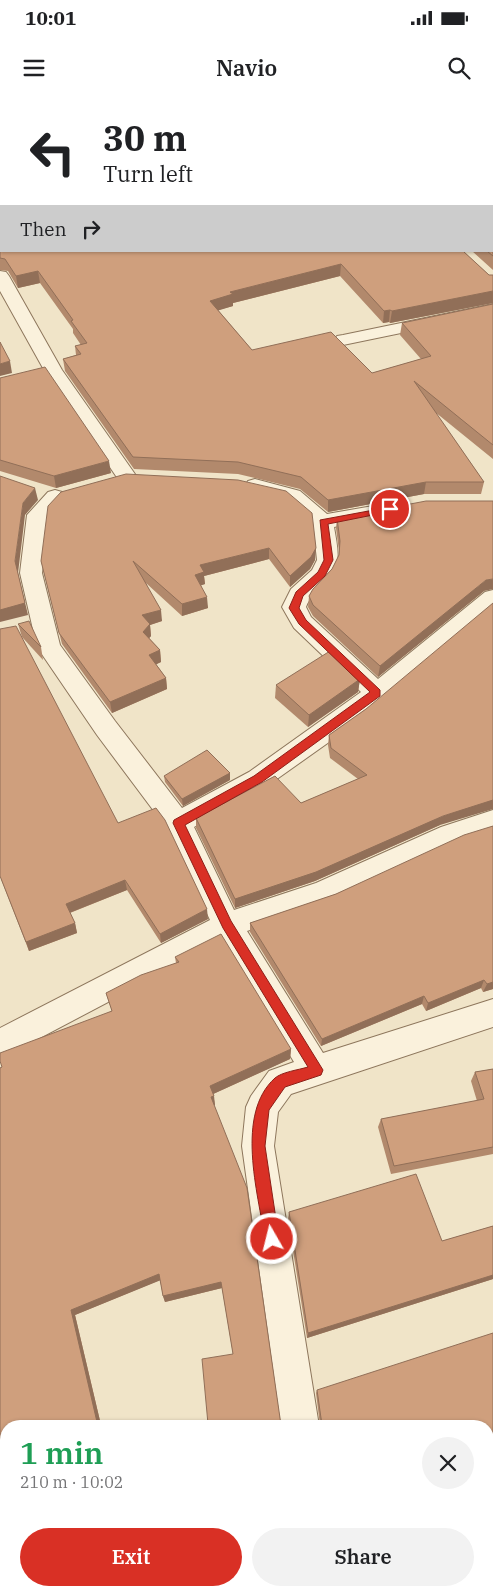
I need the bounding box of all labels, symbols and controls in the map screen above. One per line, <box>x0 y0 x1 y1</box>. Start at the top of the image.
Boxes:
text: 10:01 <box>25 6 76 30</box>
text: Navio <box>216 53 277 82</box>
icon: menu <box>20 54 48 82</box>
icon: search <box>445 54 473 82</box>
text: 30 m <box>103 115 187 161</box>
icon: left <box>20 120 85 185</box>
text: Turn left <box>103 159 193 188</box>
icon: right <box>77 215 105 243</box>
text: Then <box>20 217 67 241</box>
pin <box>369 488 411 530</box>
icon: arrive <box>376 495 404 523</box>
position arrow <box>245 1212 297 1264</box>
text: 1 min <box>20 1433 103 1472</box>
button: close <box>422 1437 474 1489</box>
text: 210 m · 10:02 <box>20 1472 123 1492</box>
button: Exit <box>20 1528 242 1586</box>
button: Share <box>252 1528 474 1586</box>

